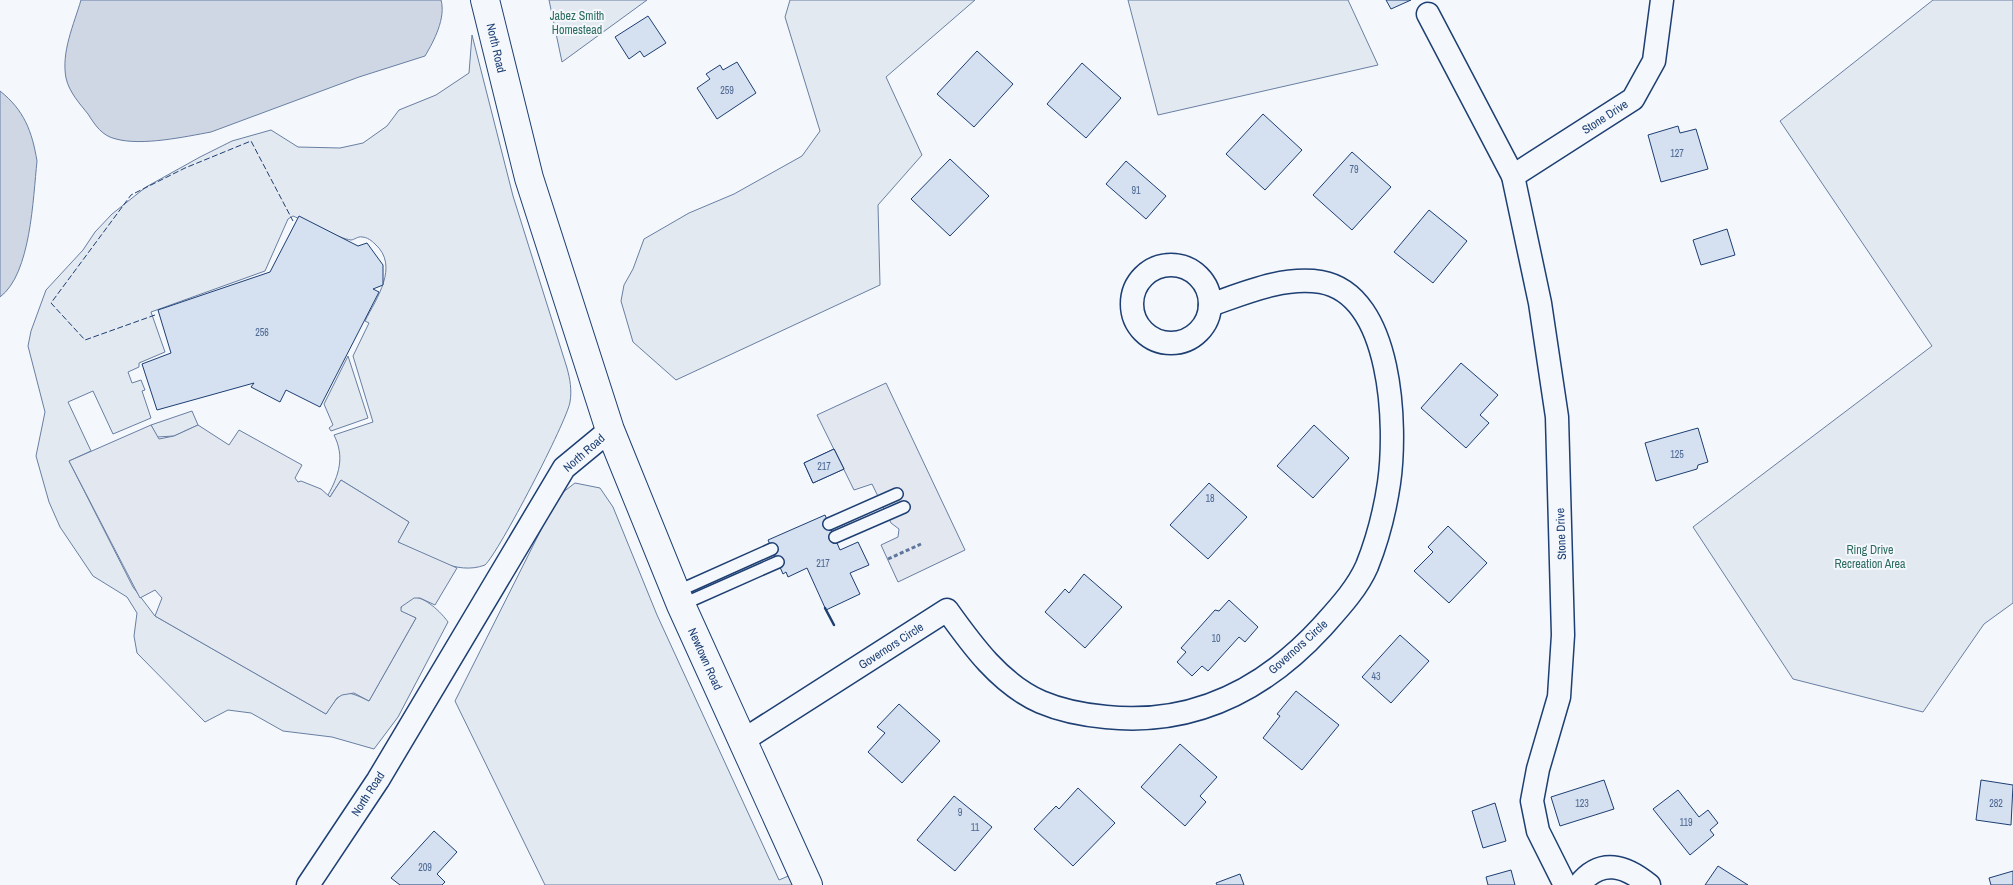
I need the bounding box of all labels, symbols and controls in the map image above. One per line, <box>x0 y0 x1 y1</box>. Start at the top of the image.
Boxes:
park label: Jabez Smith Homestead <box>550 8 604 38</box>
street label: North Road <box>483 22 509 74</box>
house number: 259 <box>720 84 734 97</box>
street label: Stone Drive <box>1579 96 1631 138</box>
house number: 127 <box>1670 147 1684 160</box>
house number: 79 <box>1349 163 1359 176</box>
house number: 91 <box>1131 184 1141 197</box>
house number: 256 <box>255 326 269 339</box>
street label: North Road <box>560 430 608 476</box>
house number: 125 <box>1670 448 1684 461</box>
house number: 217 <box>817 460 831 473</box>
house number: 18 <box>1205 492 1215 505</box>
street label: Stone Drive <box>1552 508 1570 560</box>
park label: Ring Drive Recreation Area <box>1834 542 1906 572</box>
house number: 217 <box>816 557 830 570</box>
street label: Governors Circle <box>1265 616 1331 678</box>
street label: Governors Circle <box>855 619 927 673</box>
street label: Newtown Road <box>684 625 726 693</box>
house number: 10 <box>1211 632 1221 645</box>
house number: 43 <box>1371 670 1381 683</box>
street label: North Road <box>348 769 388 819</box>
house number: 123 <box>1575 797 1589 810</box>
house number: 282 <box>1989 797 2003 810</box>
house number: 9 <box>958 806 963 819</box>
house number: 119 <box>1679 816 1693 829</box>
house number: 11 <box>971 821 980 834</box>
house number: 209 <box>418 861 432 874</box>

